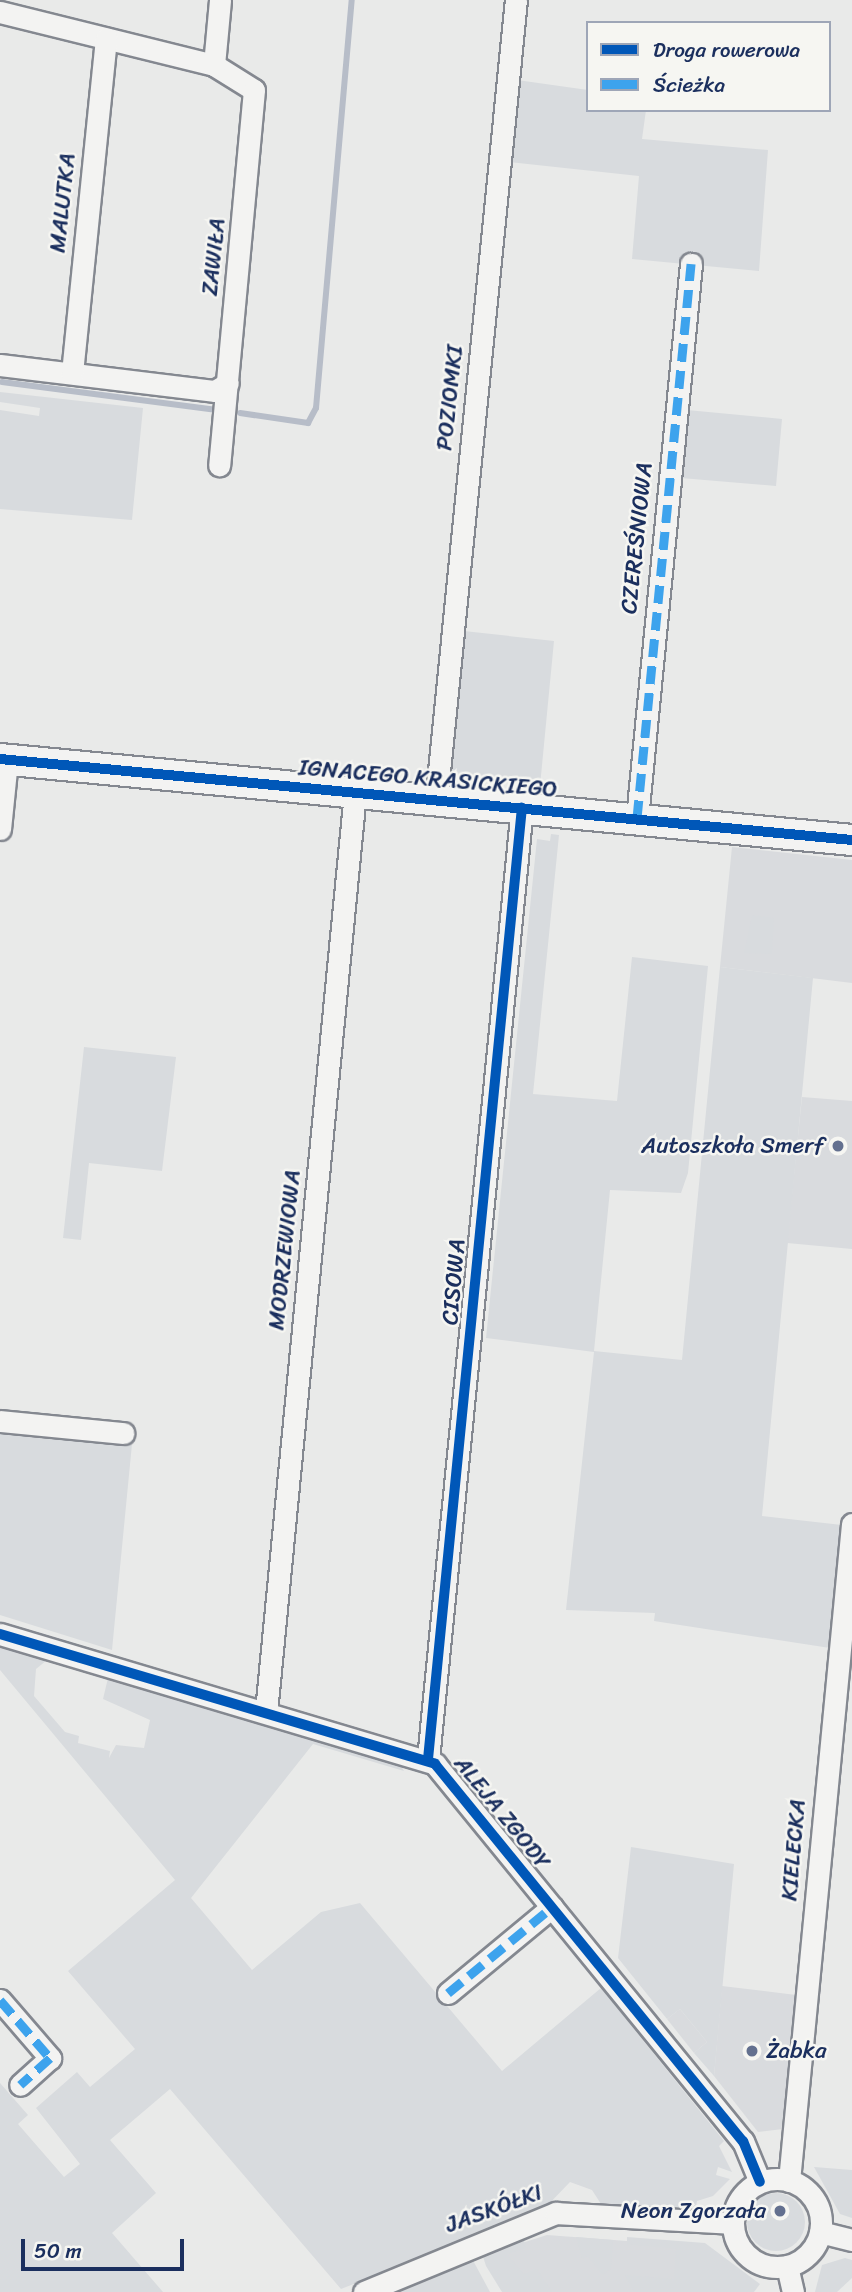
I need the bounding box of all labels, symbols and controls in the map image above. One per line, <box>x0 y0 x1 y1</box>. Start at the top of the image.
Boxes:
legend <box>586 21 831 112</box>
text: Droga rowerowa <box>653 31 800 69</box>
text: Ścieżka <box>653 66 725 104</box>
street label: MALUTKA <box>44 152 82 254</box>
street label: ZAWIŁA <box>196 217 232 297</box>
street label: POZIOMKI <box>431 344 469 452</box>
street label: CZEREŚNIOWA <box>615 461 659 615</box>
street label: IGNACEGO KRASICKIEGO <box>299 754 557 804</box>
place label: Autoszkoła Smerf <box>641 1132 824 1160</box>
marker: Autoszkoła Smerf <box>830 1138 846 1154</box>
street label: MODRZEWIOWA <box>263 1169 307 1331</box>
street label: CISOWA <box>436 1238 472 1326</box>
street label: ALEJA ZGODY <box>448 1751 556 1875</box>
street label: KIELECKA <box>776 1798 812 1902</box>
place label: Żabka <box>766 2037 826 2065</box>
marker: Żabka <box>744 2043 760 2059</box>
street label: JASKÓŁKI <box>442 2179 546 2239</box>
place label: Neon Zgorzała <box>621 2197 766 2225</box>
marker: Neon Zgorzała <box>772 2203 788 2219</box>
scale bar <box>24 2226 187 2270</box>
text: 50 m <box>34 2232 82 2270</box>

